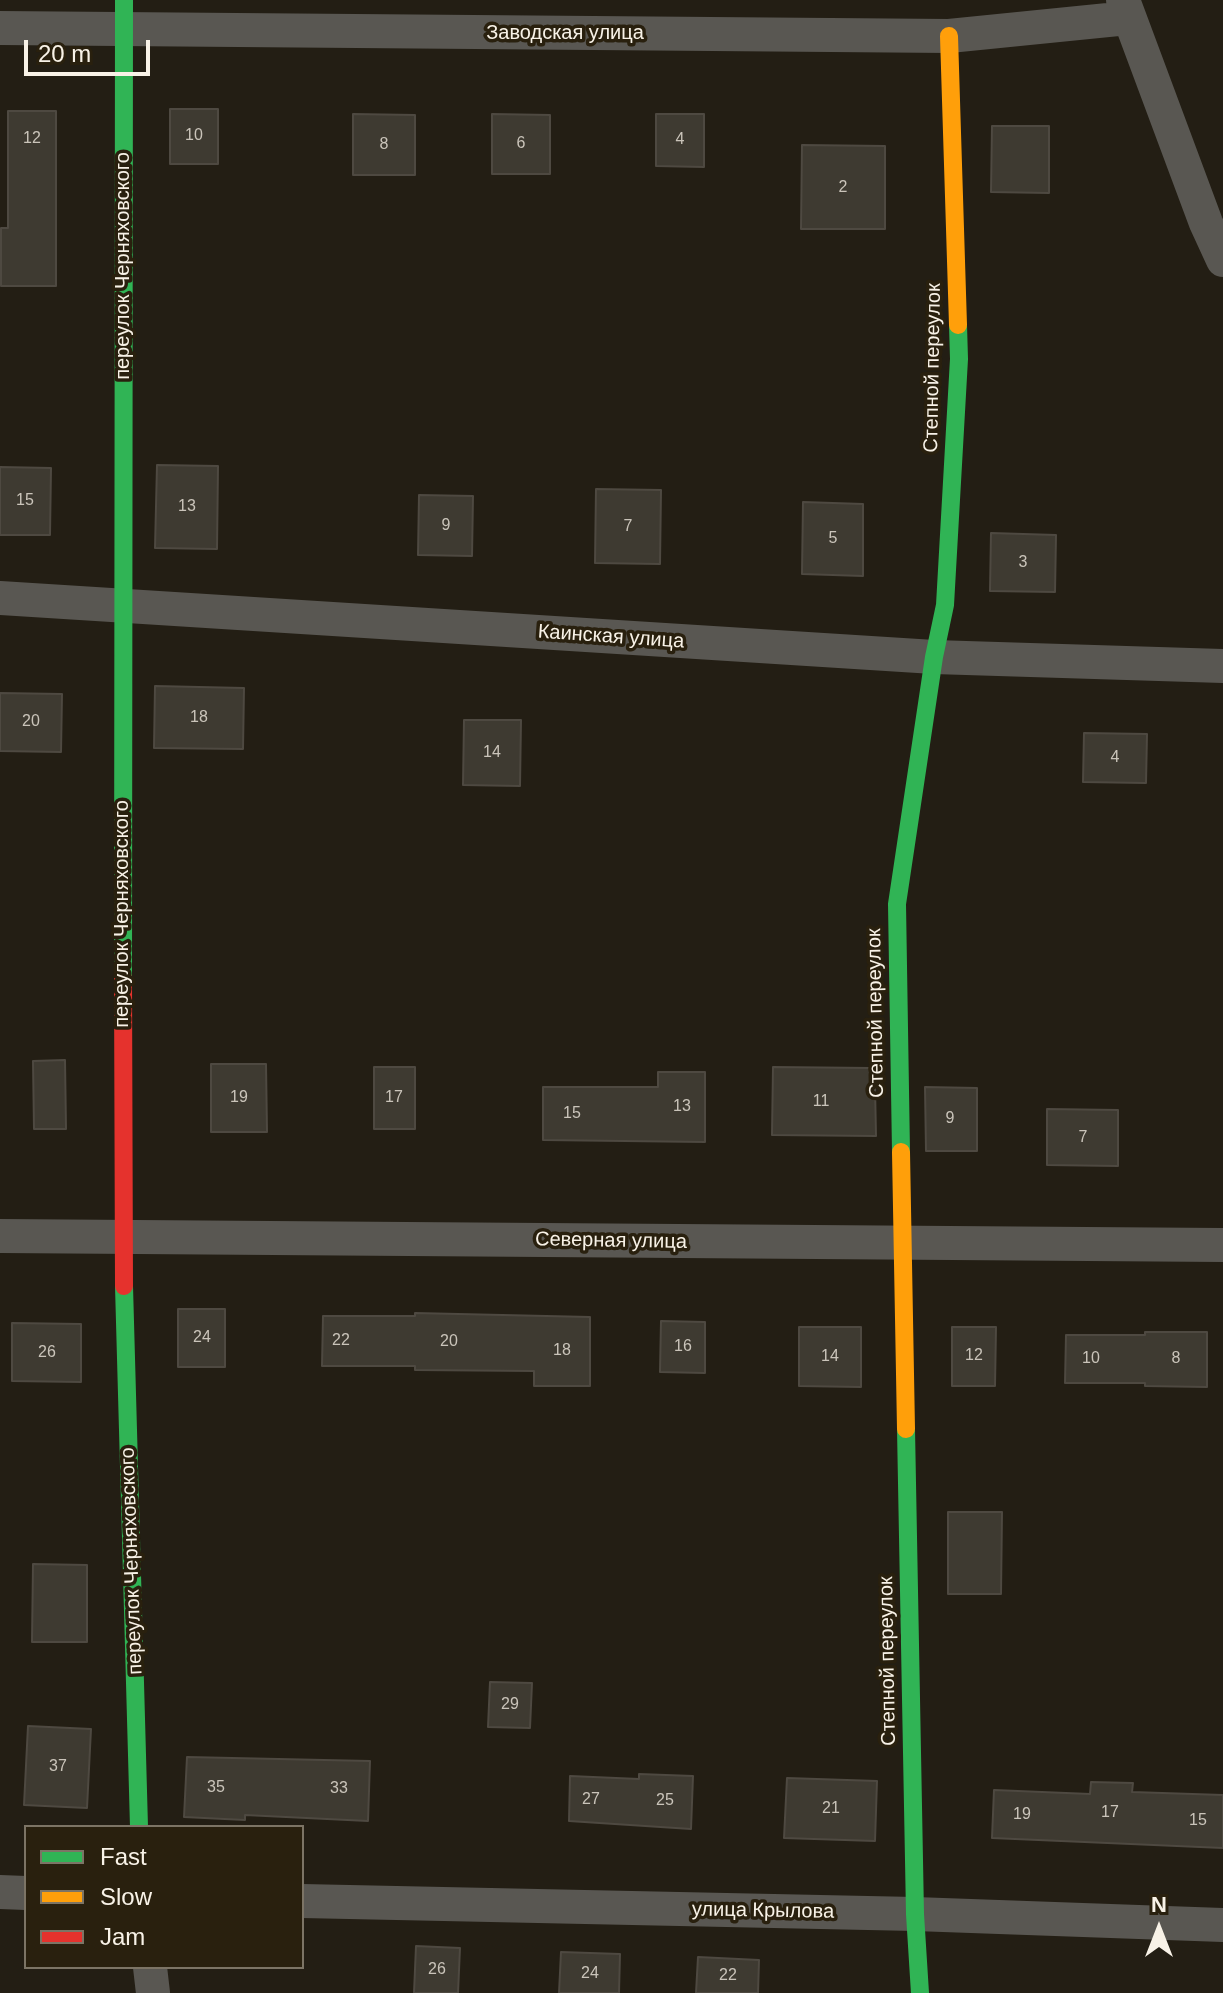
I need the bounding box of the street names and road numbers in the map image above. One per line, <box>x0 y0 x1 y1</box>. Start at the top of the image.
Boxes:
street label: Заводская улица <box>486 21 644 45</box>
street label: переулок Черняховского <box>111 152 135 380</box>
street label: Степной переулок <box>920 283 946 453</box>
street label: Каинская улица <box>537 620 685 654</box>
street label: переулок Черняховского <box>110 800 134 1028</box>
street label: Степной переулок <box>863 928 889 1098</box>
street label: Северная улица <box>535 1228 687 1254</box>
street label: переулок Черняховского <box>116 1447 148 1675</box>
street label: Степной переулок <box>875 1576 901 1746</box>
street label: улица Крылова <box>692 1898 834 1924</box>

